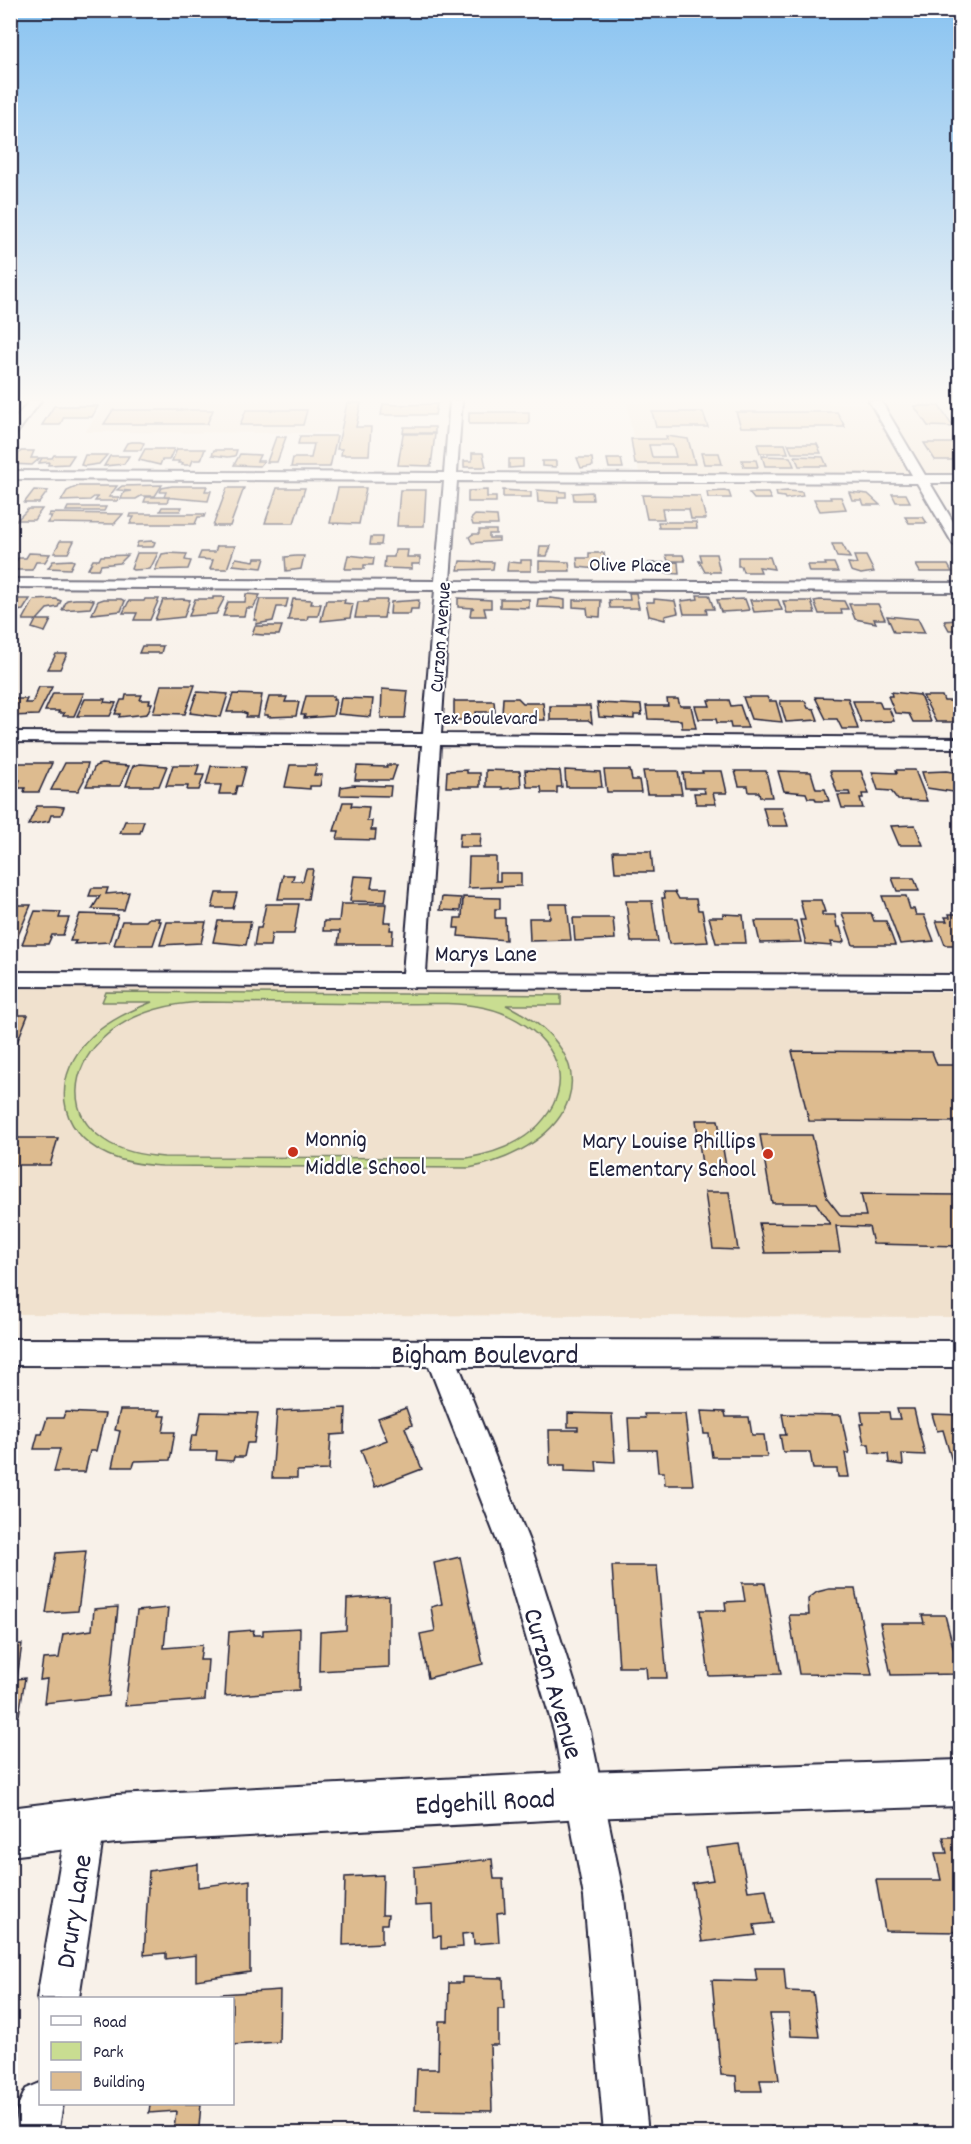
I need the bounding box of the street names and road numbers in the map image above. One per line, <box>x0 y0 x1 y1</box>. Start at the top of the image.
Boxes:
street label: Olive Place <box>589 552 671 582</box>
street label: Curzon Avenue <box>424 581 460 694</box>
street label: Tex Boulevard <box>434 706 538 734</box>
street label: Marys Lane <box>435 939 537 973</box>
street label: Bigham Boulevard <box>391 1338 579 1378</box>
street label: Curzon Avenue <box>510 1604 591 1765</box>
street label: Edgehill Road <box>414 1781 556 1829</box>
street label: Drury Lane <box>48 1852 106 1972</box>

